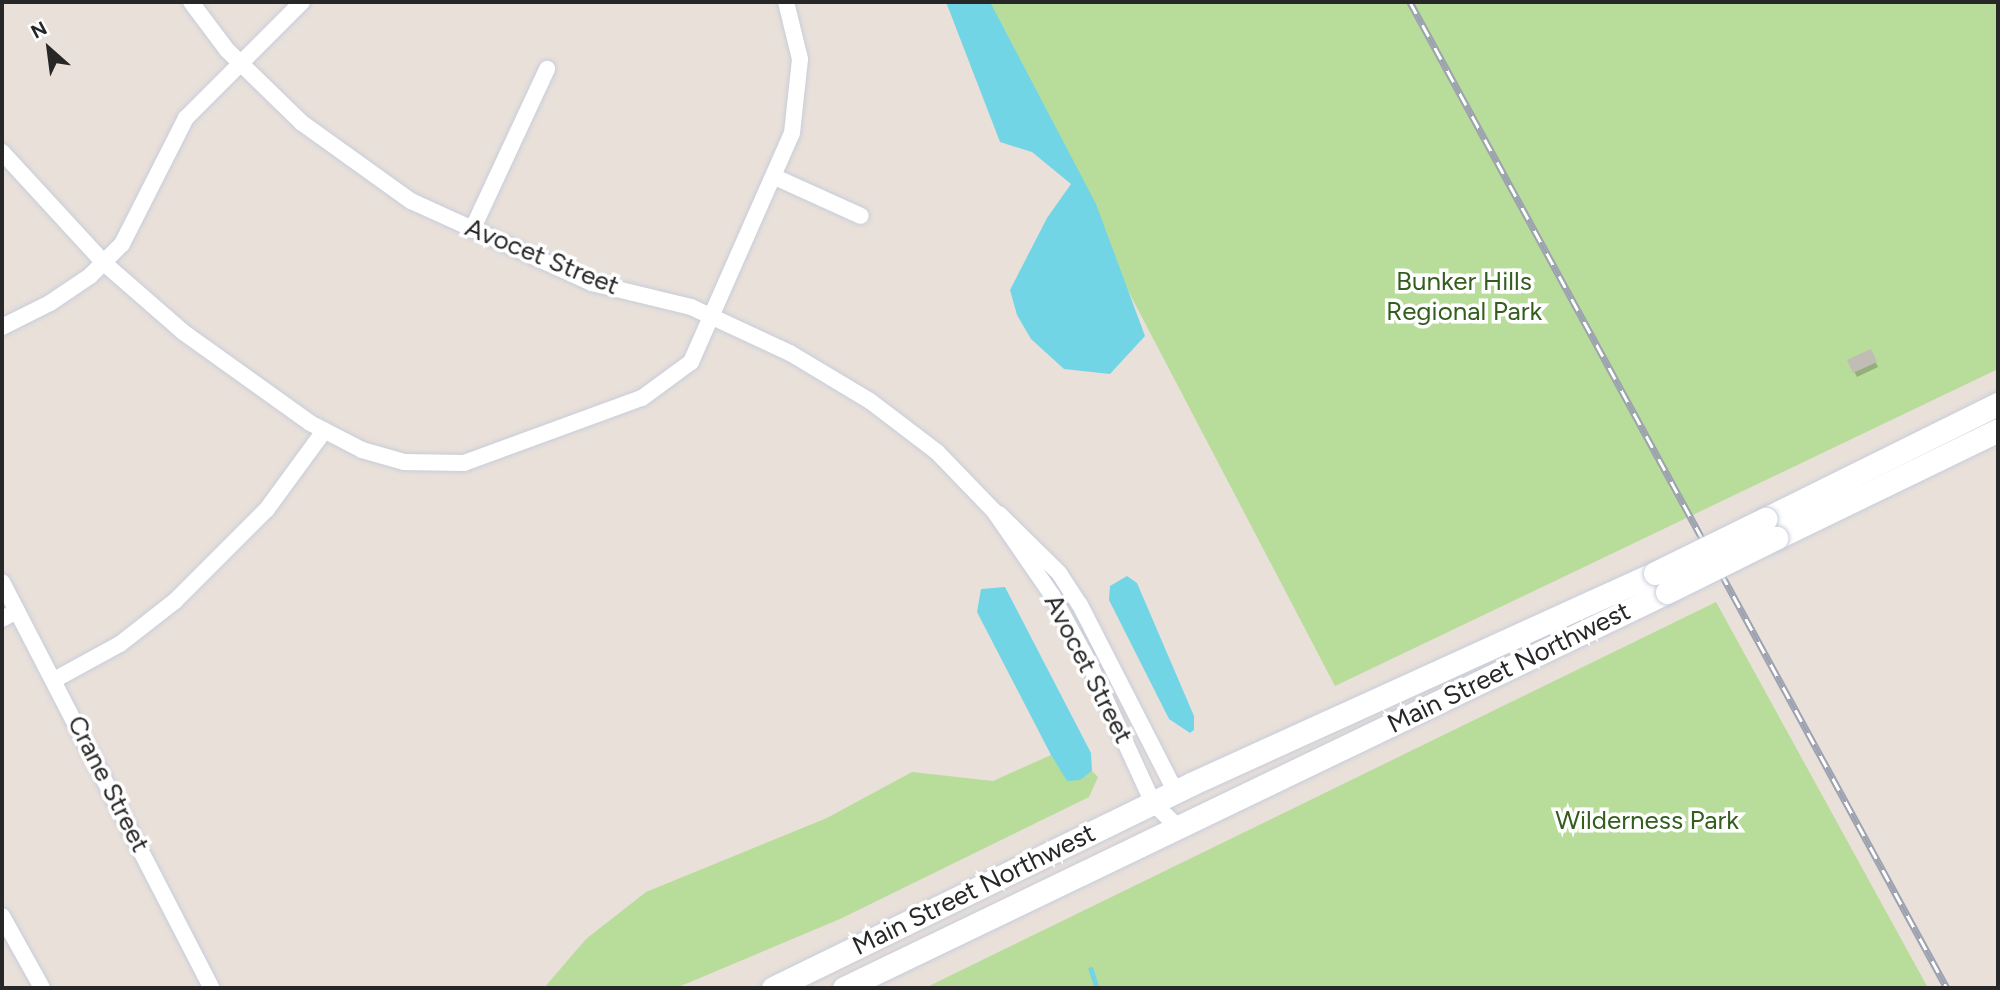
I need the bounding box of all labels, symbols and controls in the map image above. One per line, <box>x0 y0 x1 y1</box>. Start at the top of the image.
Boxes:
north arrow <box>14 14 84 84</box>
text: N <box>27 16 51 44</box>
street label: Avocet Street <box>461 212 623 302</box>
park label: Bunker Hills Regional Park <box>1386 266 1542 328</box>
street label: Avocet Street <box>1037 589 1139 749</box>
street label: Main Street Northwest <box>1383 596 1635 740</box>
street label: Crane Street <box>60 711 156 857</box>
park label: Wilderness Park <box>1555 805 1739 837</box>
street label: Main Street Northwest <box>848 818 1100 962</box>

